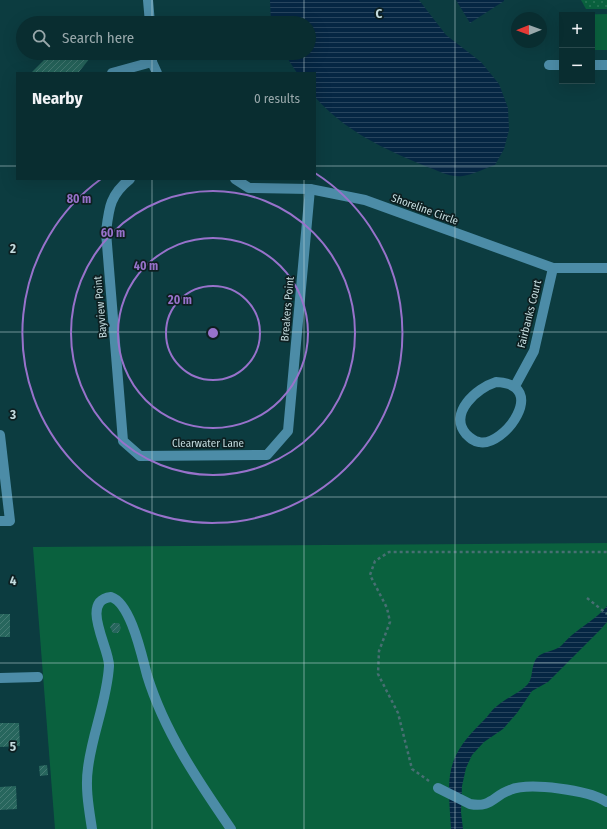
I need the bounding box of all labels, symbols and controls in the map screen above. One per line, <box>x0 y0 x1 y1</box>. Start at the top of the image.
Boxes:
text: C <box>376 6 383 21</box>
north arrow <box>511 12 547 48</box>
map controls <box>559 12 595 84</box>
button: + <box>559 12 595 48</box>
search box <box>16 16 316 60</box>
icon: search <box>30 27 52 49</box>
text: Search here <box>62 29 134 47</box>
button: − <box>559 48 595 84</box>
text: Nearby <box>32 88 83 109</box>
text: 0 results <box>254 91 300 106</box>
street label: Shoreline Circle <box>390 191 460 228</box>
text: 80 m <box>67 192 91 206</box>
text: 60 m <box>101 226 125 240</box>
text: 2 <box>9 241 16 256</box>
text: 40 m <box>134 259 158 273</box>
street label: Bayview Point <box>91 275 110 339</box>
street label: Breakers Point <box>278 276 297 342</box>
street label: Fairbanks Court <box>515 278 544 350</box>
text: 20 m <box>167 293 192 307</box>
centre of rings <box>206 326 220 340</box>
text: 3 <box>9 407 16 422</box>
street label: Clearwater Lane <box>172 437 244 450</box>
text: 4 <box>10 573 17 588</box>
text: 5 <box>10 739 16 754</box>

